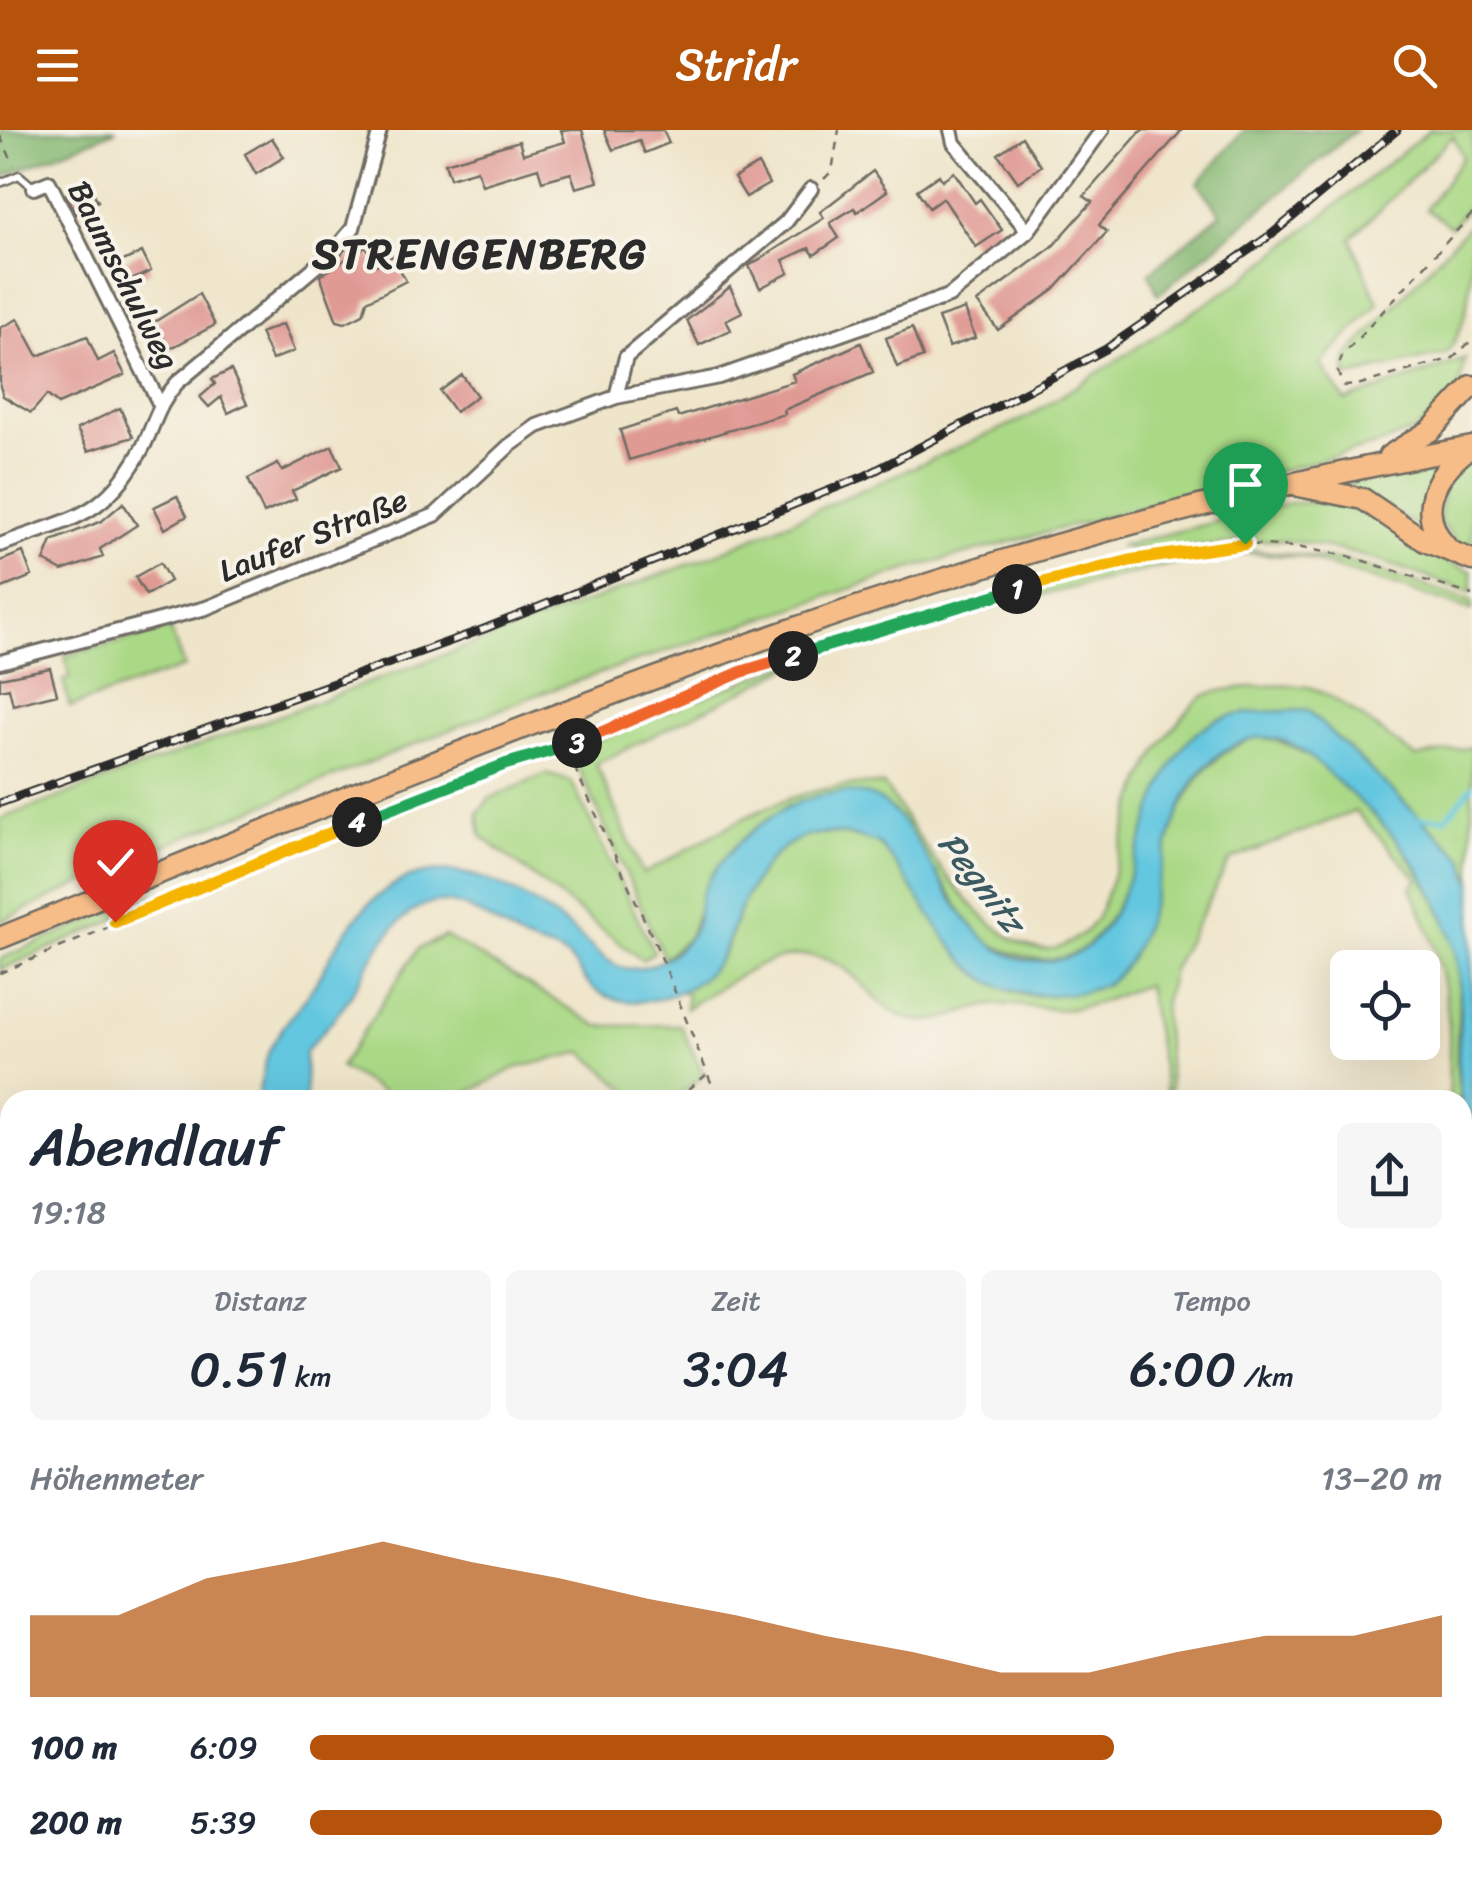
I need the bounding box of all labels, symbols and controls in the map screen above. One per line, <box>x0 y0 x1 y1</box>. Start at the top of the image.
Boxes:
text: Stridr <box>676 25 796 105</box>
icon: menu <box>30 38 85 93</box>
icon: search <box>1387 38 1442 93</box>
street label: Baumschulweg <box>51 170 196 380</box>
district label: STRENGENBERG <box>311 217 648 291</box>
pin <box>1203 442 1288 545</box>
icon: arrive <box>1218 457 1273 512</box>
street label: Laufer Straße <box>210 472 416 599</box>
pin: 1 <box>992 564 1042 614</box>
text: 1 <box>1011 564 1023 613</box>
pin: 2 <box>768 631 818 681</box>
text: 2 <box>785 631 801 680</box>
pin: 3 <box>552 718 602 768</box>
text: 3 <box>569 718 585 767</box>
pin: 4 <box>332 797 382 847</box>
text: 4 <box>348 797 366 846</box>
water label: Pegnitz <box>922 817 1045 951</box>
pin <box>73 820 158 923</box>
icon: check <box>88 835 143 890</box>
map controls <box>1330 950 1440 1060</box>
button: locate <box>1330 950 1440 1060</box>
text: Abendlauf <box>30 1098 280 1195</box>
button: share <box>1337 1123 1442 1228</box>
text: 19:18 <box>30 1184 106 1241</box>
text: Distanz <box>214 1276 306 1325</box>
text: Zeit <box>711 1276 761 1325</box>
text: Tempo <box>1173 1276 1251 1325</box>
text: 0.51 <box>189 1325 288 1414</box>
text: 3:04 <box>683 1325 789 1414</box>
text: 6:00 <box>1130 1325 1236 1414</box>
text: km <box>288 1352 332 1401</box>
text: /km <box>1236 1352 1294 1401</box>
text: Höhenmeter <box>30 1450 203 1507</box>
text: 13–20 m <box>1321 1450 1442 1507</box>
text: 100 m <box>30 1719 117 1776</box>
text: 6:09 <box>190 1719 258 1776</box>
text: 200 m <box>30 1794 122 1851</box>
text: 5:39 <box>190 1794 256 1851</box>

